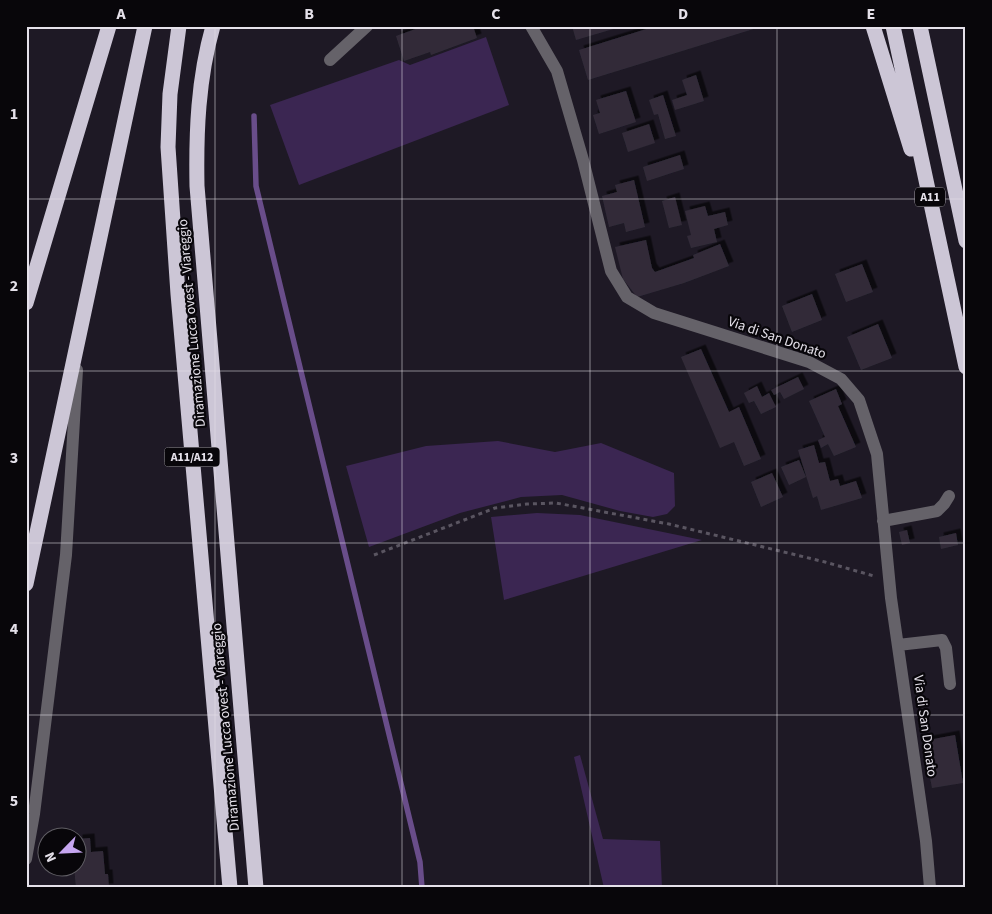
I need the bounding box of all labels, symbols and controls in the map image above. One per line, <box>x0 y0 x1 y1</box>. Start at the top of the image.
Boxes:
text: A <box>115 3 126 25</box>
text: B <box>304 3 314 25</box>
text: C <box>491 3 501 25</box>
text: D <box>678 3 688 25</box>
text: E <box>867 3 875 25</box>
text: 1 <box>10 103 18 125</box>
road number: A11 <box>915 188 945 206</box>
street label: Diramazione Lucca ovest - Viareggio <box>173 218 211 428</box>
text: 2 <box>10 275 18 297</box>
street label: Via di San Donato <box>725 312 829 364</box>
text: 3 <box>10 447 18 469</box>
road number: A11/A12 <box>164 448 220 467</box>
text: 4 <box>10 618 19 640</box>
street label: Diramazione Lucca ovest - Viareggio <box>207 622 245 832</box>
street label: Via di San Donato <box>908 674 942 778</box>
text: 5 <box>10 790 18 812</box>
north arrow <box>38 826 88 876</box>
text: N <box>40 849 62 865</box>

